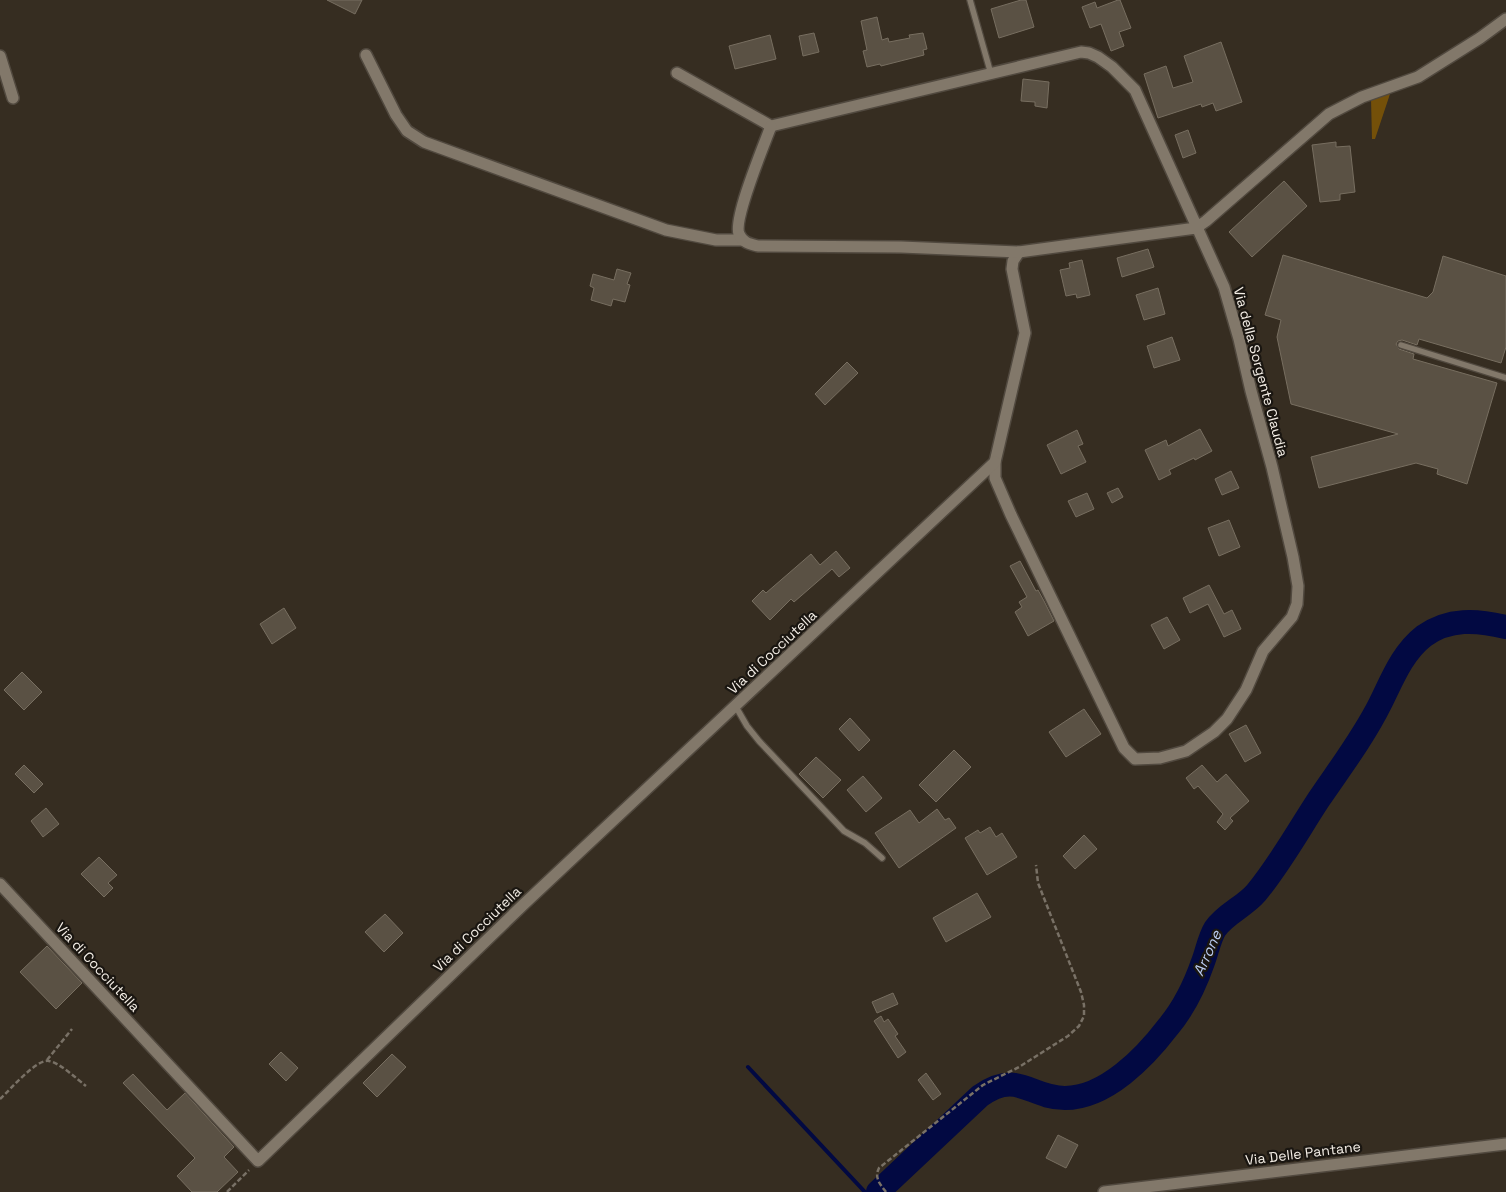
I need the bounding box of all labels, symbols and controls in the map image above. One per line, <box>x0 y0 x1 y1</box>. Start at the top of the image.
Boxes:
street label: Via della Sorgente Claudia <box>1230 285 1292 459</box>
street label: Via di Cocciutella <box>724 606 820 698</box>
street label: Via di Cocciutella <box>429 882 525 976</box>
street label: Via di Cocciutella <box>52 919 144 1015</box>
water label: Arrone <box>1189 926 1226 979</box>
street label: Via Delle Pantane <box>1244 1137 1362 1169</box>

